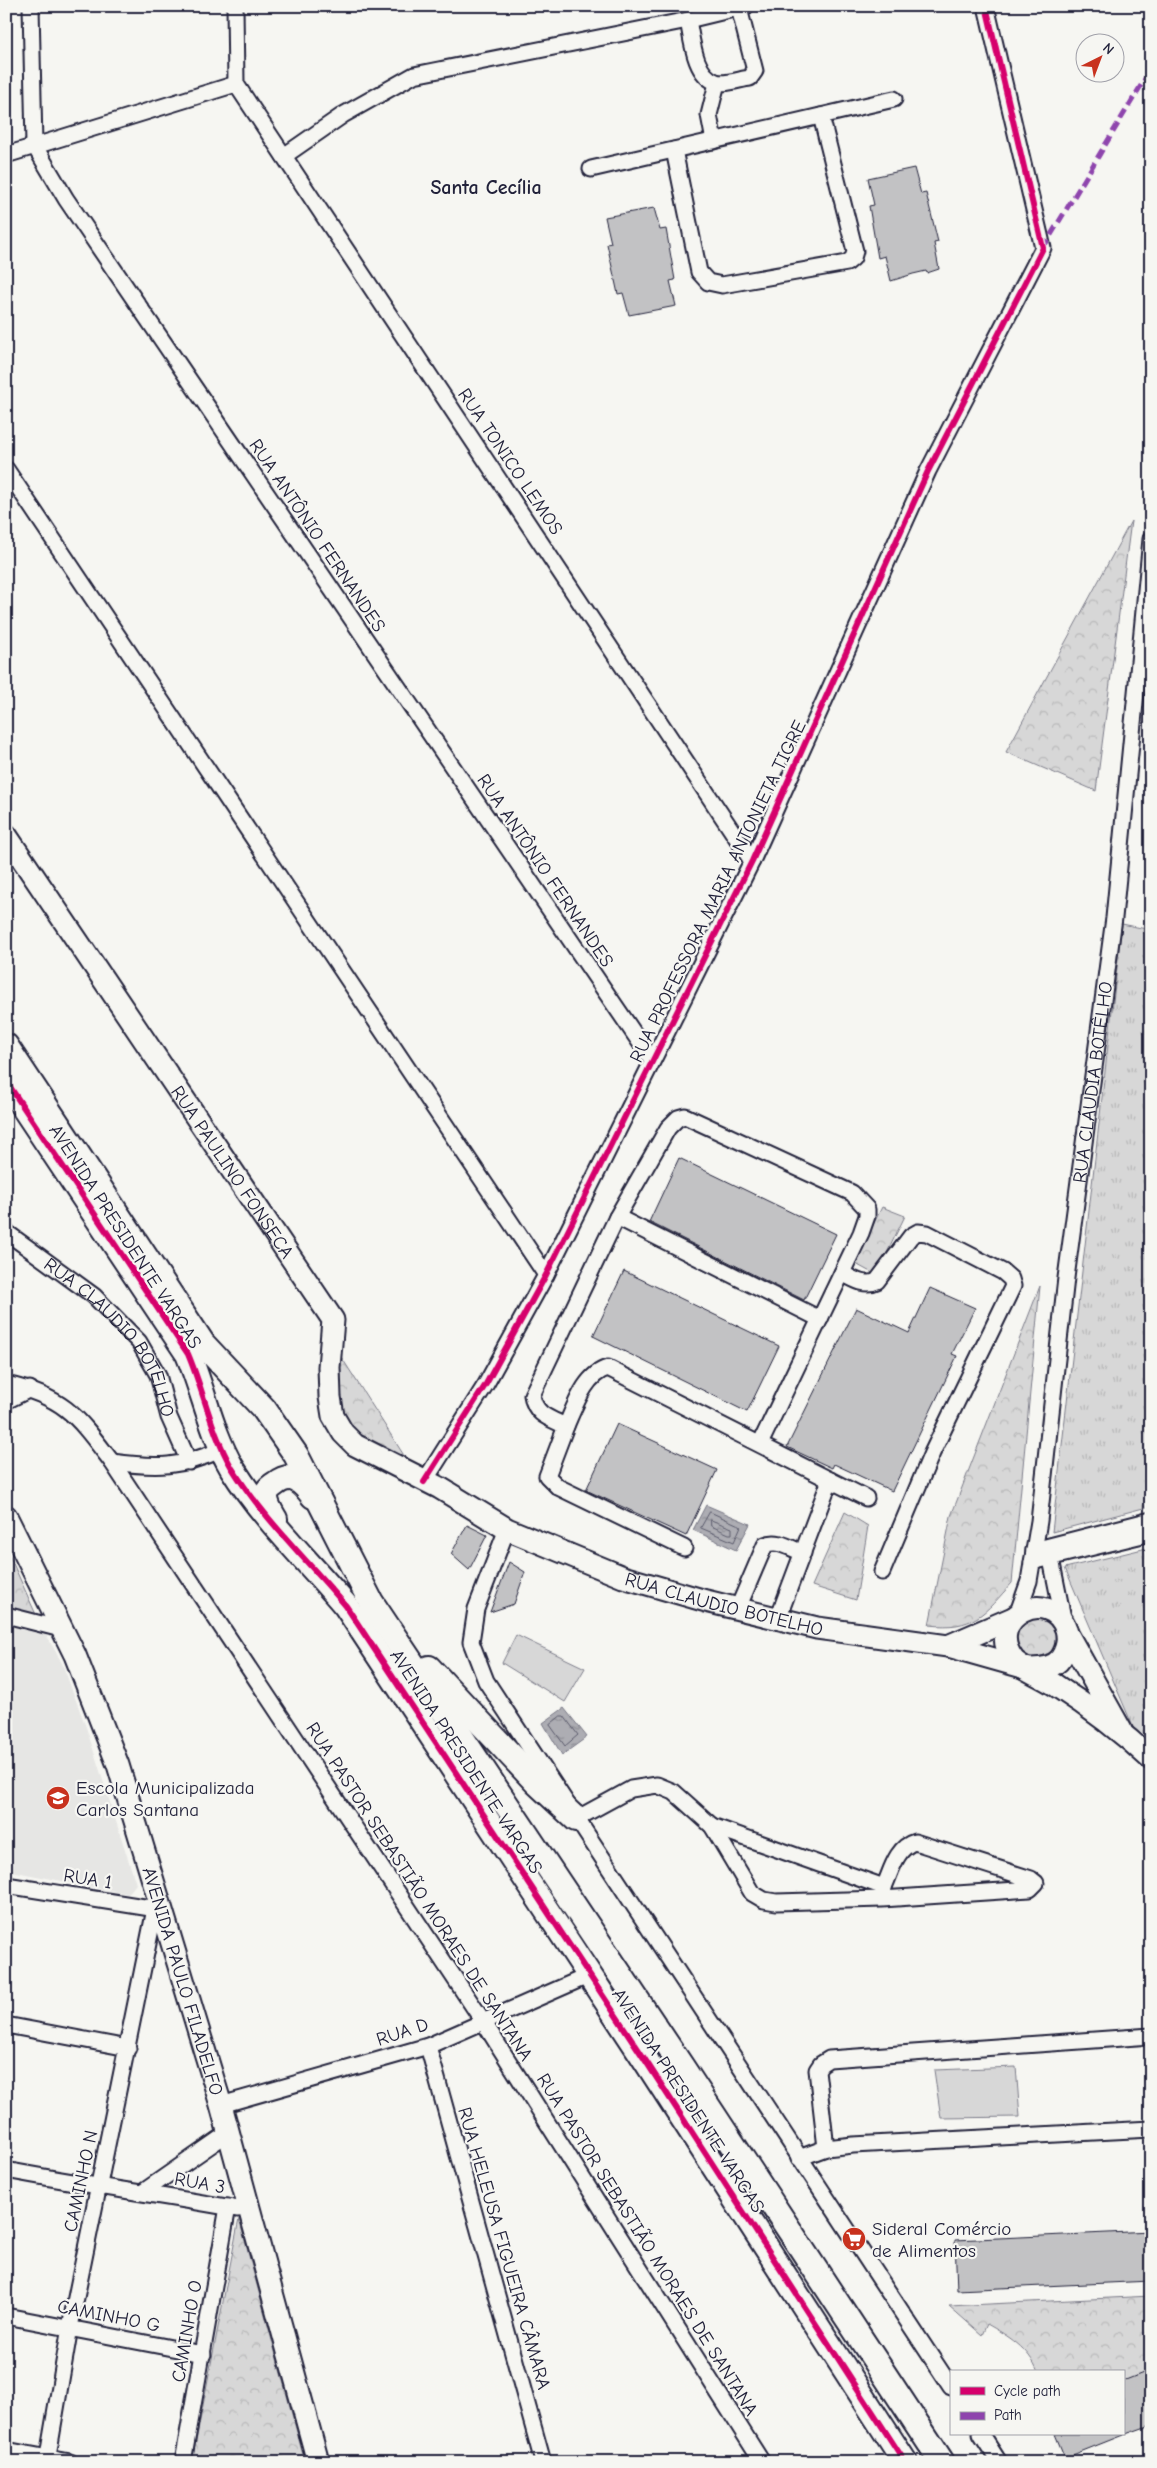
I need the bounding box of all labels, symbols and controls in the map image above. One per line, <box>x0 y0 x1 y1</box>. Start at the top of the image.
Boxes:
north arrow <box>1074 32 1124 82</box>
text: N <box>1099 39 1117 58</box>
district label: Santa Cecília <box>430 176 542 199</box>
street label: RUA TONICO LEMOS <box>453 384 567 539</box>
street label: RUA ANTÔNIO FERNANDES <box>244 435 390 636</box>
street label: RUA PROFESSORA MARIA ANTONIETA TIGRE <box>625 717 811 1066</box>
street label: RUA ANTÔNIO FERNANDES <box>472 770 618 971</box>
street label: RUA CLÁUDIA BOTÊLHO <box>1069 980 1117 1184</box>
street label: RUA PAULINO FONSECA <box>166 1082 298 1263</box>
street label: AVENIDA PRESIDENTE VARGAS <box>44 1120 206 1353</box>
street label: RUA CLAUDIO BOTELHO <box>39 1253 178 1419</box>
street label: RUA CLAUDIO BOTELHO <box>622 1568 825 1641</box>
street label: AVENIDA PRESIDENTE VARGAS <box>385 1645 547 1878</box>
street label: RUA PASTOR SEBASTIÃO MORAES DE SANTANA <box>301 1718 537 2065</box>
place label: Escola Municipalizada Carlos Santana <box>76 1777 255 1821</box>
school or university icon: Escola Municipalizada Carlos Santana <box>45 1785 71 1811</box>
street label: RUA 1 <box>62 1864 114 1894</box>
street label: AVENIDA PAULO FILADELFO <box>138 1865 227 2098</box>
street label: AVENIDA PRESIDENTE VARGAS <box>607 1984 769 2217</box>
street label: RUA D <box>373 2013 431 2051</box>
street label: RUA PASTOR SEBASTIÃO MORAES DE SANTANA <box>532 2069 762 2420</box>
street label: RUA HELEUSA FIGUEIRA CÂMARA <box>453 2104 555 2392</box>
street label: CAMINHO N <box>59 2128 102 2234</box>
street label: RUA 3 <box>173 2168 227 2198</box>
place label: Sideral Comércio de Alimentos <box>872 2218 1011 2262</box>
supermarket icon: Sideral Comércio de Alimentos <box>841 2226 867 2252</box>
street label: CAMINHO O <box>167 2278 207 2384</box>
street label: CAMINHO G <box>55 2295 162 2337</box>
legend <box>950 2370 1124 2436</box>
text: Cycle path <box>994 2382 1061 2400</box>
text: Path <box>994 2406 1022 2424</box>

